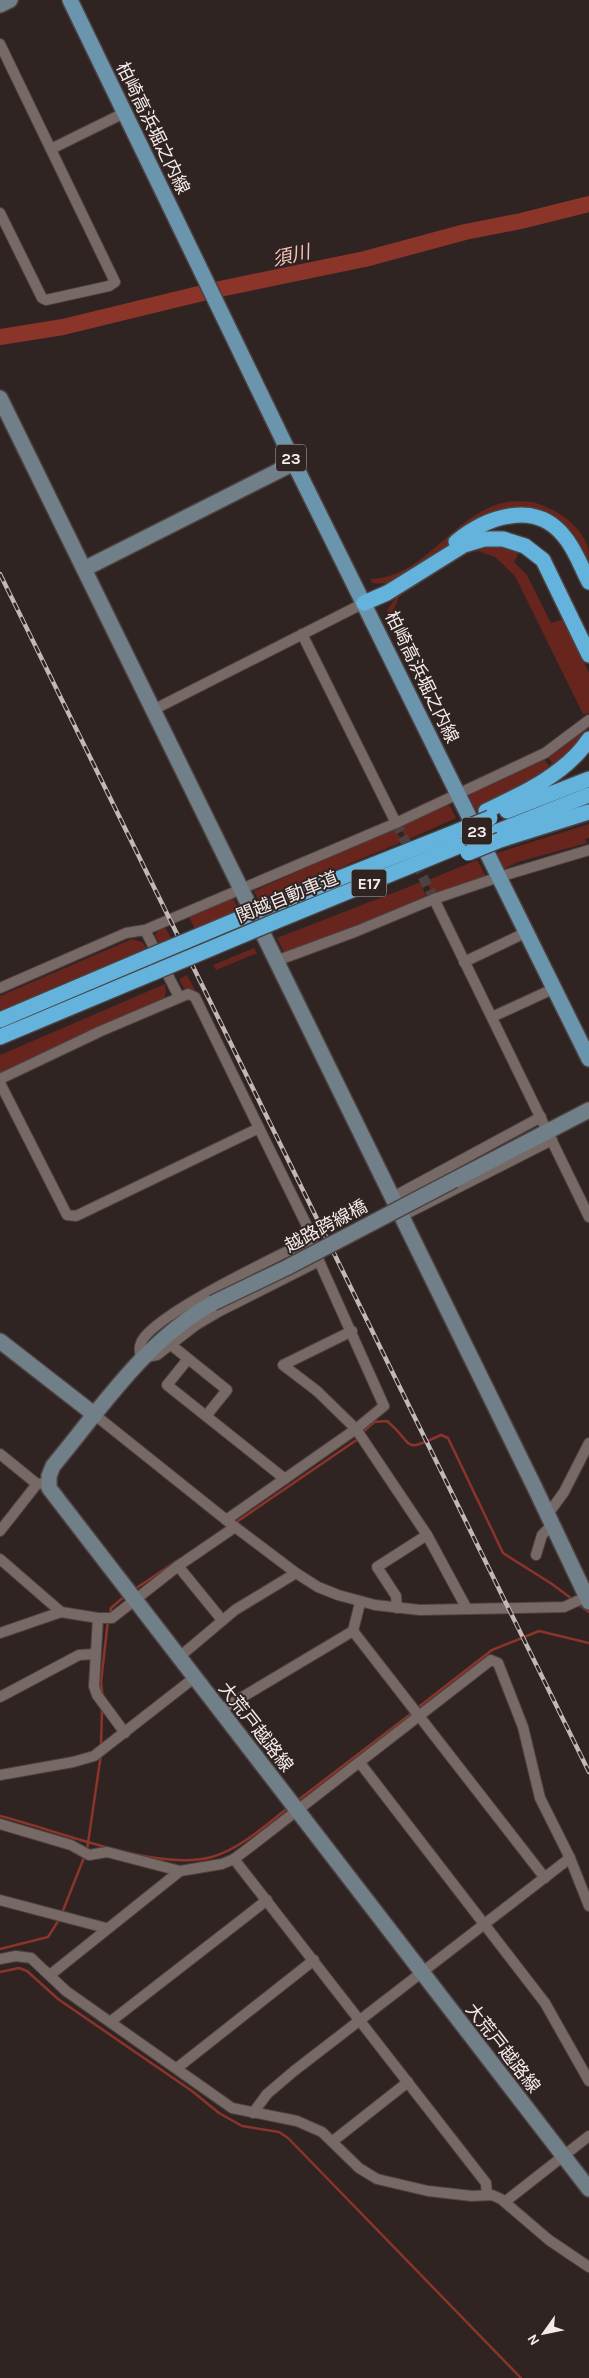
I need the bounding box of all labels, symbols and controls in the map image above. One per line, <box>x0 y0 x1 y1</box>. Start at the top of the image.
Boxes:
street label: 柏崎高浜堀之内線 <box>112 58 194 198</box>
water label: 須川 <box>270 241 314 271</box>
road number: 23 <box>276 444 306 472</box>
street label: 柏崎高浜堀之内線 <box>381 607 463 747</box>
road number: 23 <box>462 818 492 844</box>
street label: 関越自動車道 <box>233 867 341 927</box>
road number: E17 <box>352 870 386 896</box>
street label: 越路跨線橋 <box>281 1195 371 1257</box>
street label: 大荒戸越路線 <box>214 1678 298 1776</box>
street label: 大荒戸越路線 <box>461 1999 545 2097</box>
north arrow <box>519 2308 569 2358</box>
text: N <box>524 2331 543 2349</box>

